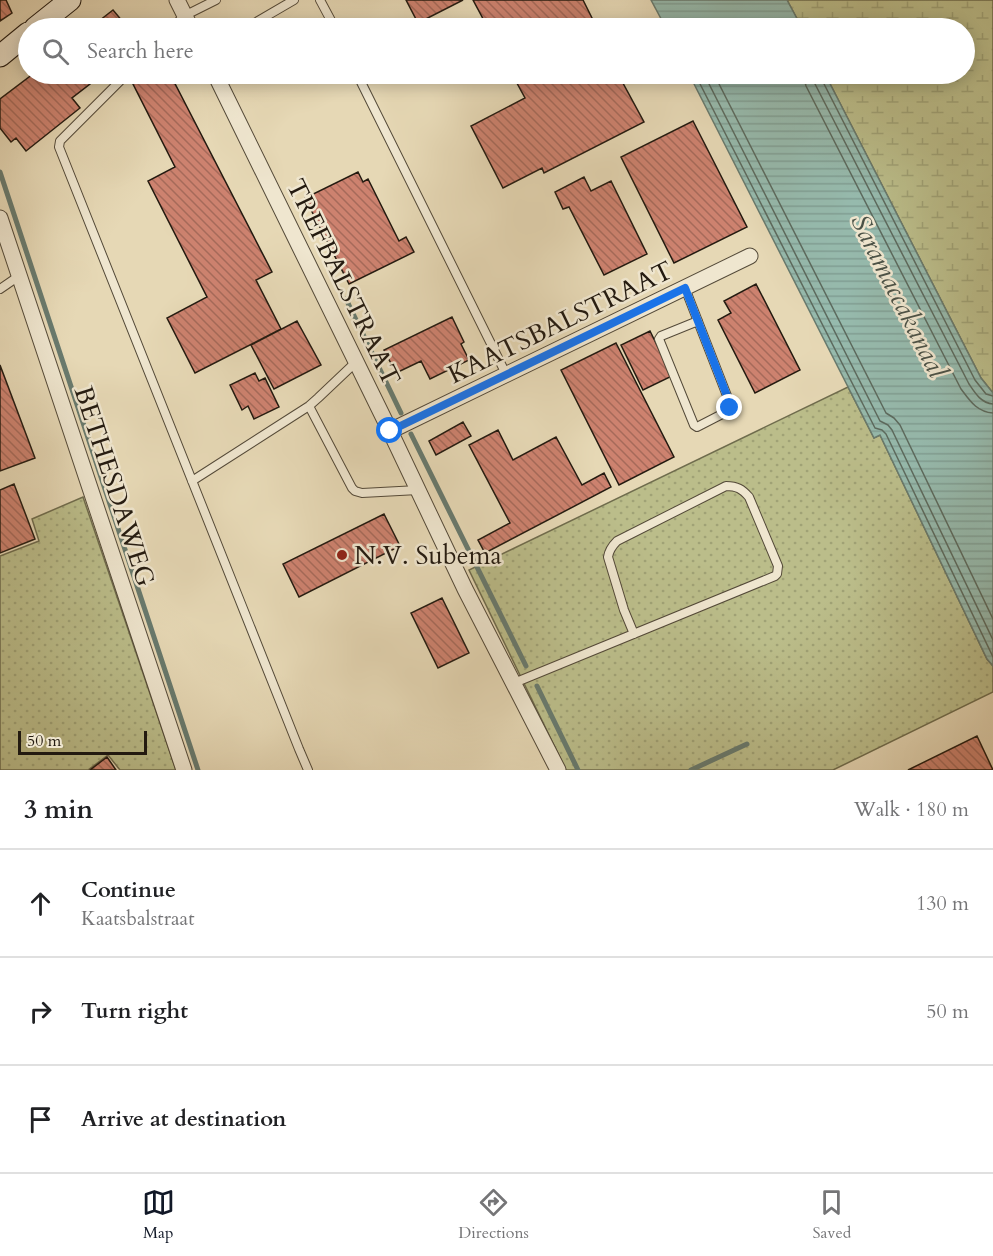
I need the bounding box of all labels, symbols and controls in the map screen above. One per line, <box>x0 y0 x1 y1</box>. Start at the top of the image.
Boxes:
search box <box>18 18 975 84</box>
icon: search <box>39 35 72 68</box>
text: Search here <box>87 36 194 66</box>
street label: TREFBALSTRAAT <box>278 173 409 391</box>
water label: Saramaccakanaal <box>841 208 956 385</box>
street label: KAATSBALSTRAAT <box>442 253 679 392</box>
street label: BETHESDAWEG <box>66 382 163 591</box>
route end <box>716 394 742 420</box>
route start <box>376 417 402 443</box>
place label: N.V. Subema <box>354 538 502 573</box>
marker: N.V. Subema <box>335 548 349 562</box>
scale bar <box>18 728 147 756</box>
text: 50 m <box>27 730 61 752</box>
text: 3 min <box>24 792 93 827</box>
text: Walk · 180 m <box>854 796 969 823</box>
text: Continue <box>81 875 176 905</box>
icon: ahead <box>24 887 57 920</box>
text: 130 m <box>916 890 969 917</box>
text: Kaatsbalstraat <box>81 905 195 932</box>
icon: right <box>24 995 57 1028</box>
text: Turn right <box>81 996 188 1026</box>
text: 50 m <box>926 998 969 1025</box>
icon: arrive <box>24 1103 57 1136</box>
text: Arrive at destination <box>81 1104 286 1134</box>
tab: Map <box>142 1186 175 1244</box>
tab: Directions <box>458 1186 529 1244</box>
tab: Saved <box>812 1186 851 1244</box>

